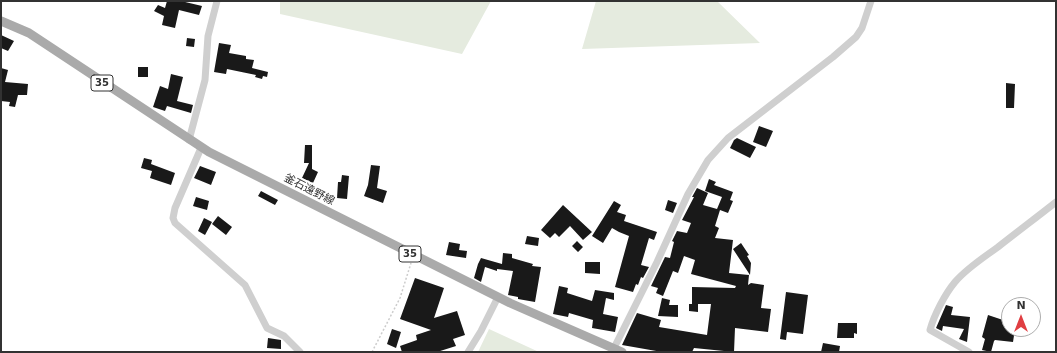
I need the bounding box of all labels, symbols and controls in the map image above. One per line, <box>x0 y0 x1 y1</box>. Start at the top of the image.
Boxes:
road number: 35 <box>91 75 113 91</box>
street label: 釜石遠野線 <box>282 172 336 208</box>
road number: 35 <box>399 246 421 262</box>
north arrow <box>1001 297 1041 337</box>
text: N <box>1016 299 1026 312</box>

